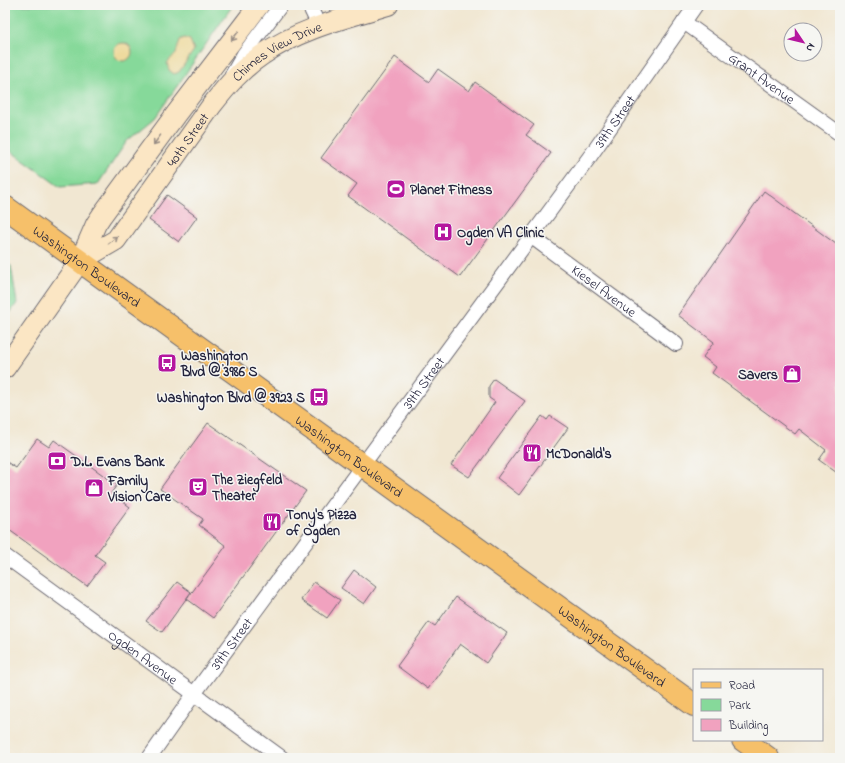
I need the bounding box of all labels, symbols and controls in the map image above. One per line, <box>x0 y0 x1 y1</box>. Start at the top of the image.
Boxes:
street label: Chimes View Drive <box>228 17 326 87</box>
north arrow <box>783 22 823 62</box>
one-way arrow <box>231 30 239 41</box>
text: N <box>802 40 819 55</box>
street label: Grant Avenue <box>723 48 799 111</box>
street label: 39th Street <box>590 91 642 153</box>
street label: 40th Street <box>162 109 215 172</box>
one-way arrow <box>153 134 161 145</box>
sports icon: Planet Fitness <box>385 178 407 200</box>
place label: Planet Fitness <box>410 180 492 201</box>
street label: Washington Boulevard <box>28 221 144 314</box>
hospital icon: Ogden VA Clinic <box>432 221 454 243</box>
place label: Ogden VA Clinic <box>457 223 545 246</box>
one-way arrow <box>107 236 118 245</box>
street label: Kiesel Avenue <box>566 261 641 324</box>
place label: Washington Blvd @ 3986 S <box>180 346 258 383</box>
bus stop icon: Washington Blvd @ 3986 S <box>156 352 178 374</box>
street label: 39th Street <box>398 353 451 414</box>
shop icon: Savers <box>781 363 803 385</box>
place label: Savers <box>738 365 778 386</box>
bus stop icon: Washington Blvd @ 3923 S <box>308 386 330 408</box>
place label: Washington Blvd @ 3923 S <box>157 387 305 411</box>
street label: Washington Boulevard <box>290 411 407 504</box>
restaurant icon: McDonald's <box>521 442 543 464</box>
place label: McDonald's <box>546 444 612 465</box>
bank icon: D.L. Evans Bank <box>46 450 68 472</box>
place label: D.L. Evans Bank <box>70 452 166 473</box>
place label: The Ziegfeld Theater <box>212 470 283 507</box>
place label: Family Vision Care <box>107 471 172 508</box>
theatre icon: The Ziegfeld Theater <box>187 476 209 498</box>
shop icon: Family Vision Care <box>83 477 105 499</box>
place label: Tony's Pizza of Ogden <box>286 505 357 544</box>
restaurant icon: Tony's Pizza of Ogden <box>261 511 283 533</box>
street label: Washington Boulevard <box>553 601 670 693</box>
street label: 39th Street <box>206 614 259 675</box>
street label: Ogden Avenue <box>103 625 182 691</box>
legend <box>693 669 823 741</box>
text: Road <box>729 677 755 695</box>
text: Park <box>729 697 751 715</box>
text: Building <box>728 717 768 736</box>

